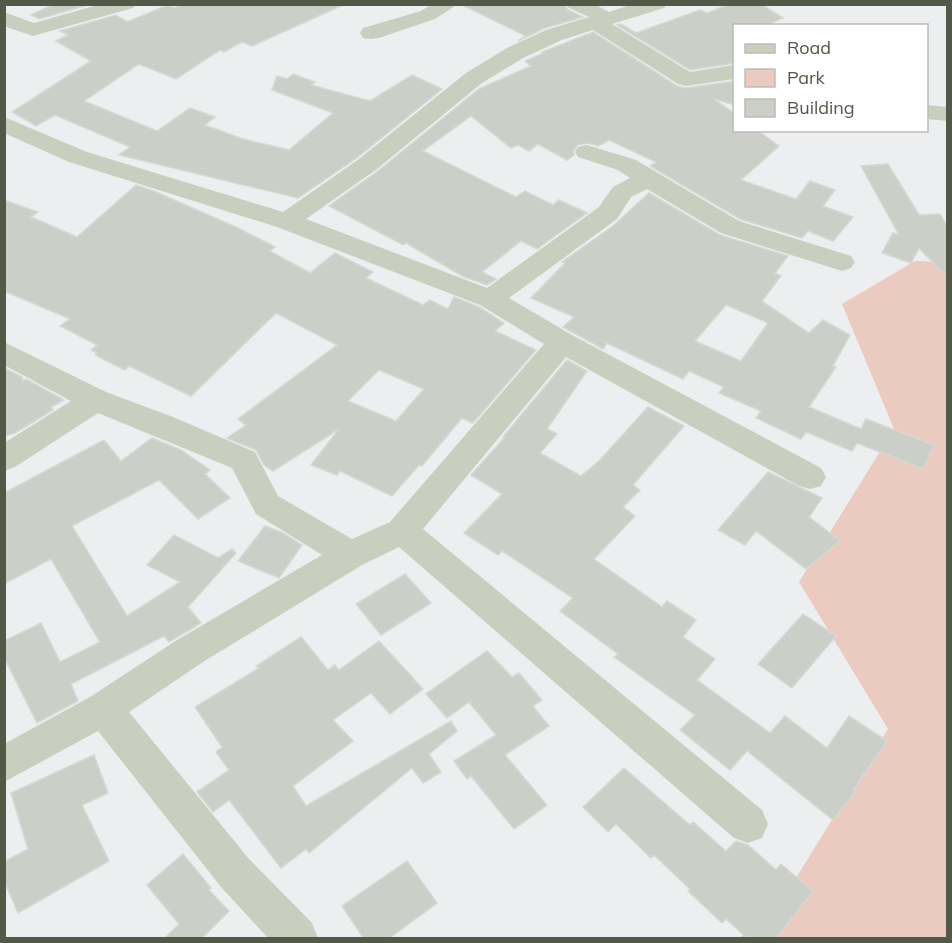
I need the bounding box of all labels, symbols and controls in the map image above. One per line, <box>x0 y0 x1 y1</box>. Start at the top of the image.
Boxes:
legend <box>733 24 928 132</box>
text: Road <box>787 36 831 59</box>
text: Park <box>787 66 826 89</box>
text: Building <box>787 96 855 119</box>

